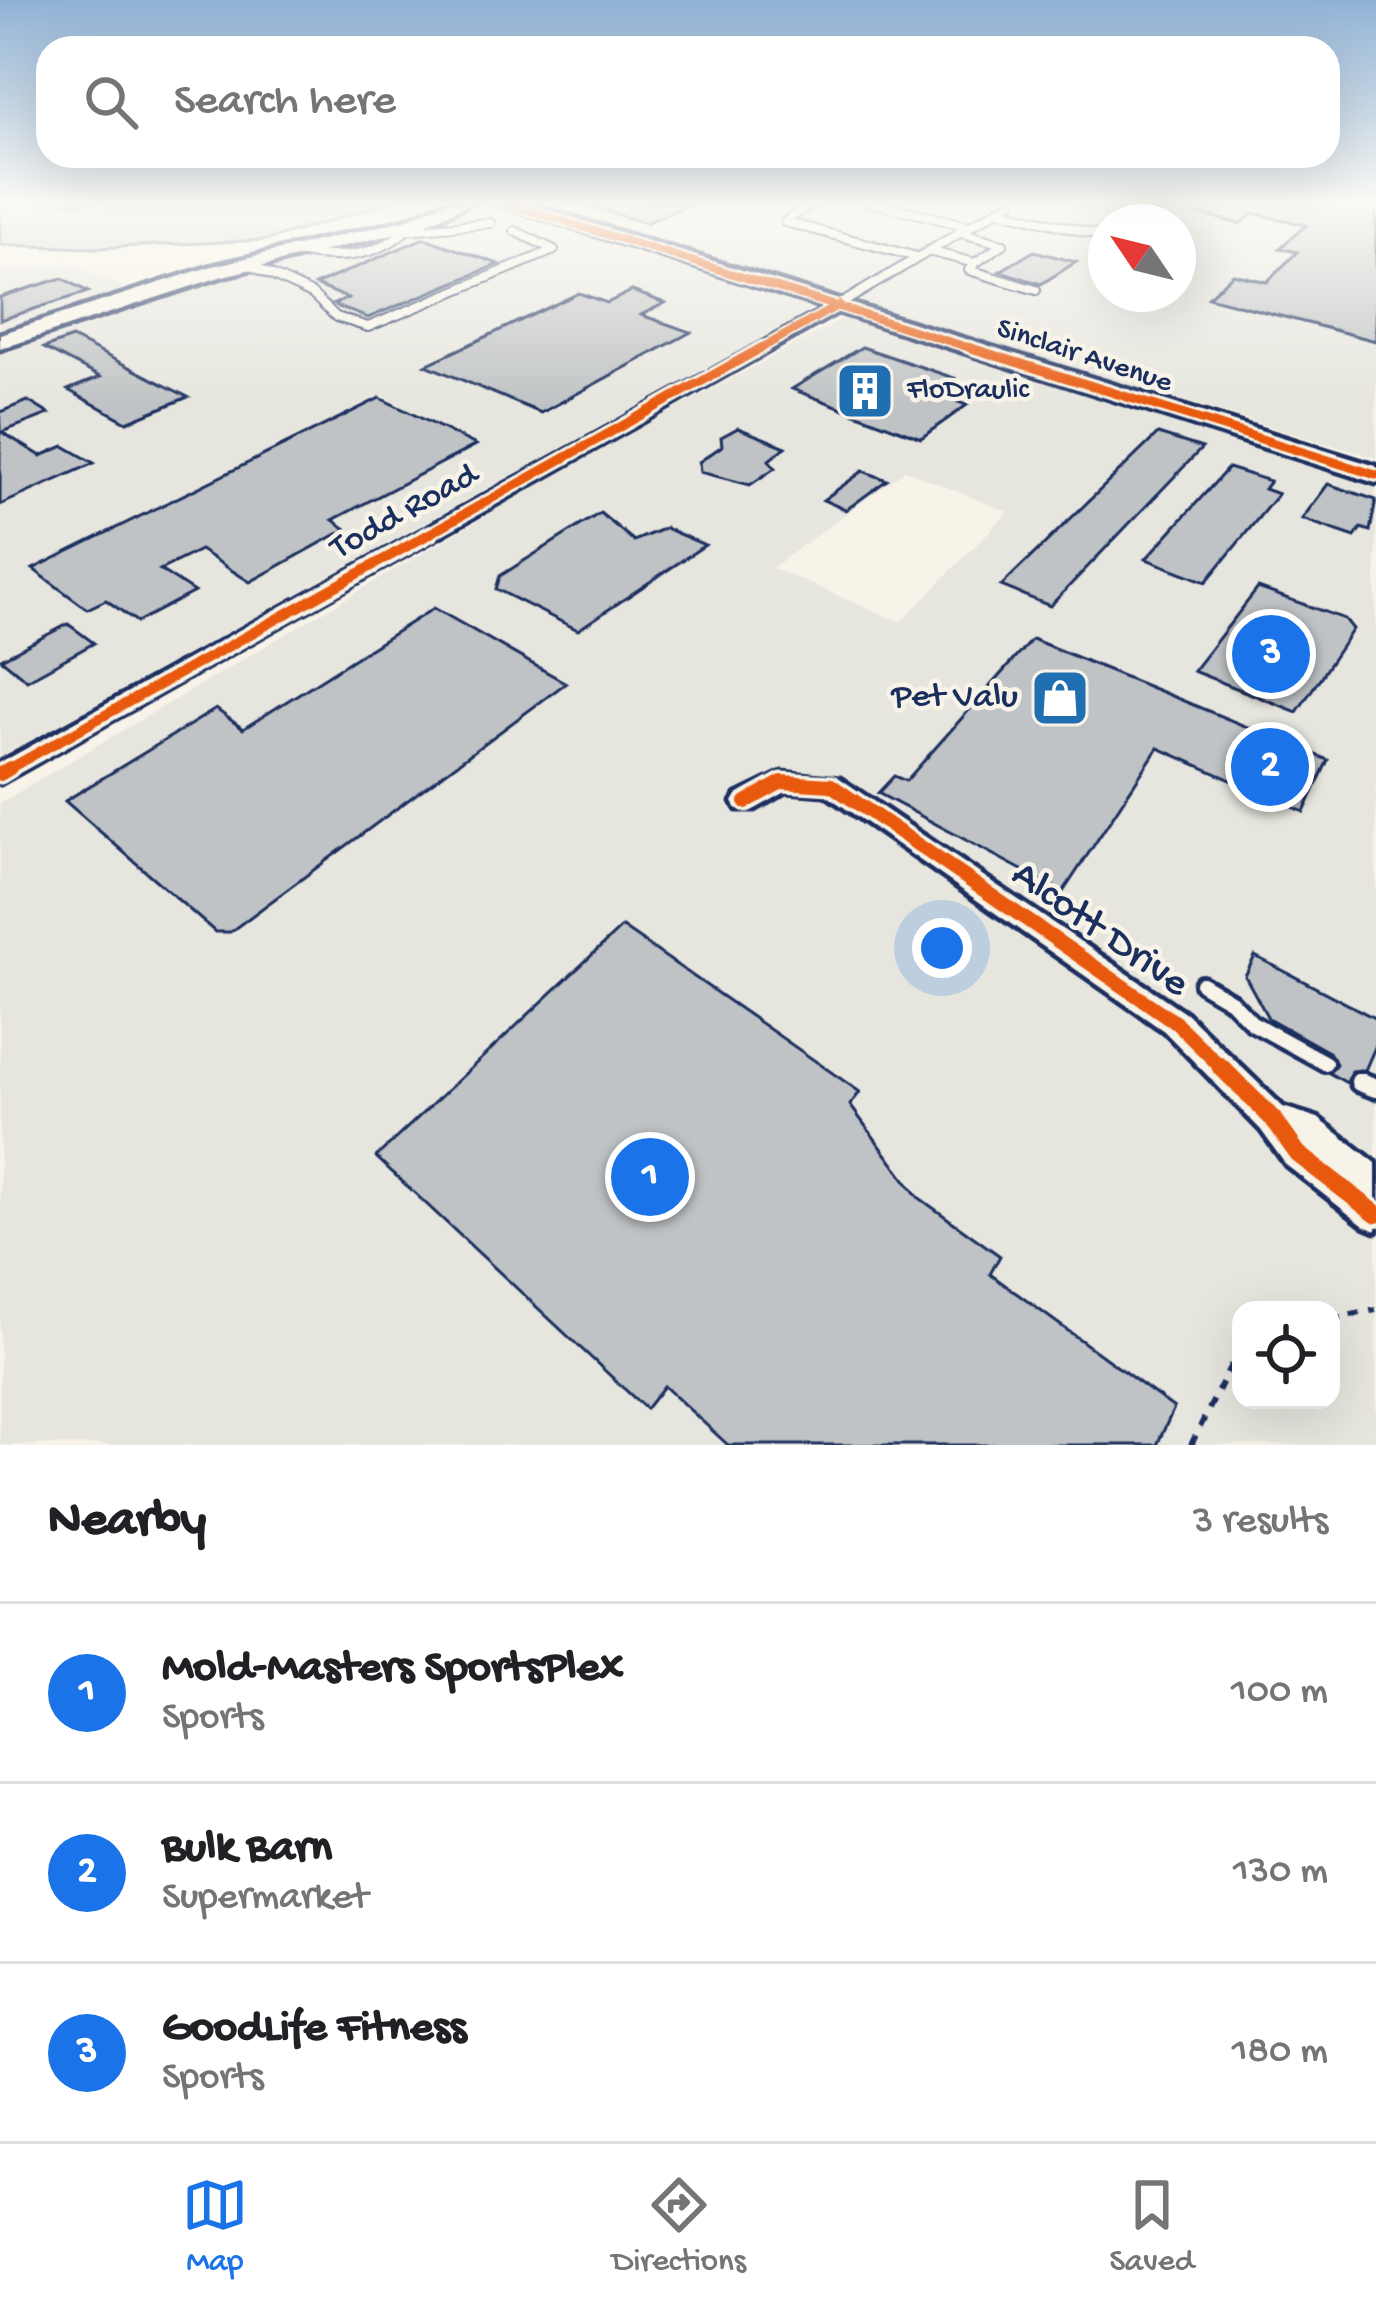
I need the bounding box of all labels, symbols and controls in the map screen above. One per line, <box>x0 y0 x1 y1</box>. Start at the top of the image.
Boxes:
search box <box>36 36 1340 168</box>
icon: search <box>78 69 144 135</box>
text: Search here <box>174 76 396 129</box>
north arrow <box>1088 204 1196 312</box>
street label: Sinclair Avenue <box>992 312 1177 402</box>
building icon: FloDraulic <box>834 360 896 422</box>
place label: FloDraulic <box>906 374 1031 409</box>
street label: Todd Road <box>322 454 489 572</box>
pin: 3 <box>1232 609 1310 699</box>
shop icon: Pet Valu <box>1029 667 1091 729</box>
place label: Pet Valu <box>891 677 1018 720</box>
pin: 2 <box>1231 722 1309 812</box>
street label: Alcott Drive <box>1001 852 1198 1011</box>
your location <box>912 918 972 978</box>
pin: 1 <box>611 1132 689 1222</box>
map controls <box>1232 1301 1340 1409</box>
button: locate <box>1232 1301 1340 1409</box>
text: Nearby <box>48 1493 206 1553</box>
text: 3 results <box>1193 1500 1328 1546</box>
text: Mold-Masters SportsPlex <box>162 1643 623 1696</box>
text: 1 <box>79 1670 95 1716</box>
text: 100 m <box>1231 1670 1328 1716</box>
text: Sports <box>162 1696 264 1742</box>
text: Bulk Barn <box>162 1823 332 1876</box>
text: 2 <box>77 1850 97 1896</box>
text: 130 m <box>1233 1850 1328 1896</box>
text: Supermarket <box>162 1876 368 1922</box>
text: GoodLife Fitness <box>162 2003 466 2056</box>
text: 3 <box>77 2030 97 2076</box>
text: 180 m <box>1232 2030 1328 2076</box>
text: Sports <box>162 2056 264 2102</box>
tab: Map <box>182 2172 248 2282</box>
tab: Directions <box>612 2172 746 2282</box>
tab: Saved <box>1110 2172 1194 2282</box>

